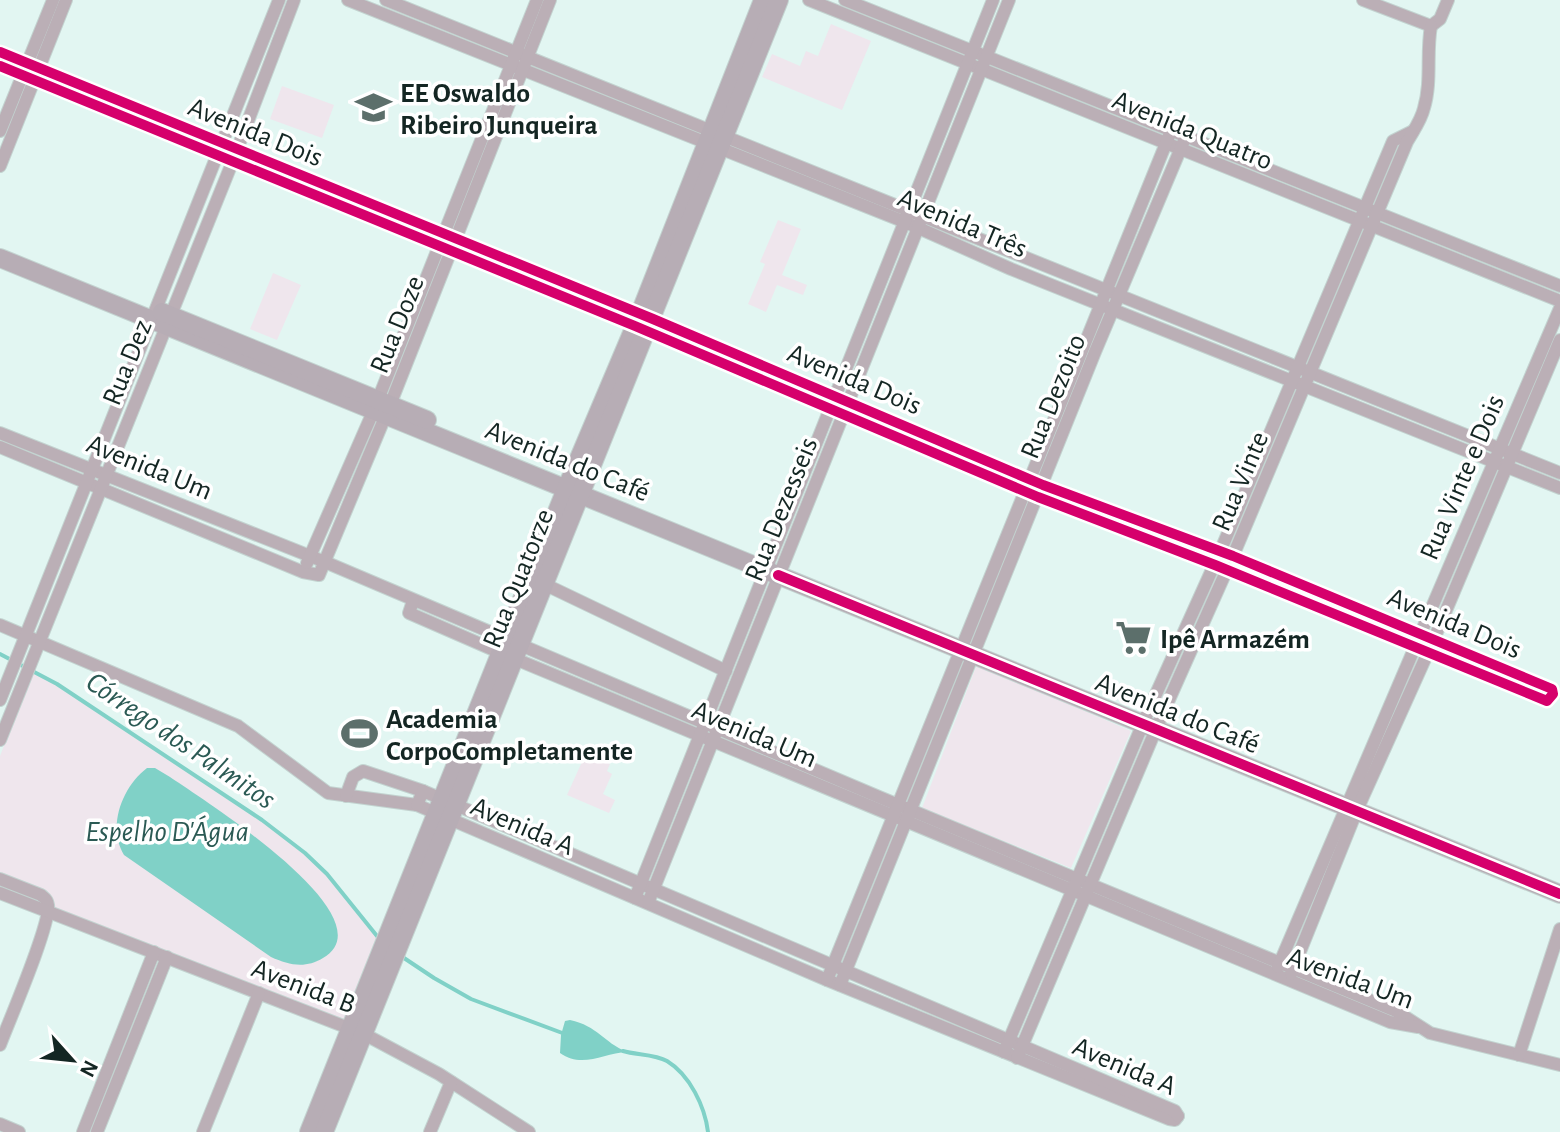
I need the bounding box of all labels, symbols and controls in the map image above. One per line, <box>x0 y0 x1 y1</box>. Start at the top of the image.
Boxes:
place label: EE Oswaldo Ribeiro Junqueira <box>400 80 598 140</box>
street label: Avenida Quatro <box>1108 86 1276 176</box>
school or university icon: EE Oswaldo Ribeiro Junqueira <box>355 89 393 127</box>
street label: Avenida Dois <box>184 93 326 172</box>
street label: Avenida Três <box>893 184 1031 264</box>
street label: Rua Doze <box>366 272 430 377</box>
street label: Rua Dez <box>98 316 158 409</box>
street label: Rua Dezoito <box>1016 330 1092 463</box>
street label: Avenida Dois <box>783 339 925 421</box>
street label: Rua Vinte e Dois <box>1415 391 1510 564</box>
street label: Avenida do Café <box>481 416 653 507</box>
street label: Rua Vinte <box>1207 428 1274 536</box>
street label: Avenida Um <box>83 430 216 506</box>
street label: Rua Dezesseis <box>740 434 823 586</box>
street label: Rua Quatorze <box>478 505 559 652</box>
street label: Avenida Dois <box>1383 583 1525 665</box>
supermarket icon: Ipê Armazém <box>1115 619 1153 657</box>
place label: Ipê Armazém <box>1160 626 1310 654</box>
water label: Córrego dos Palmitos <box>81 667 281 815</box>
street label: Avenida do Café <box>1091 668 1263 759</box>
street label: Avenida Um <box>688 696 821 774</box>
place label: Academia CorpoCompletamente <box>386 706 633 766</box>
sports icon: Academia CorpoCompletamente <box>341 715 379 753</box>
street label: Avenida A <box>466 793 578 861</box>
water label: Espelho D'Água <box>85 815 249 847</box>
street label: Avenida Um <box>1283 943 1417 1015</box>
street label: Avenida B <box>248 954 359 1019</box>
north arrow <box>32 1020 112 1100</box>
street label: Avenida A <box>1068 1033 1180 1101</box>
text: N <box>76 1057 102 1080</box>

